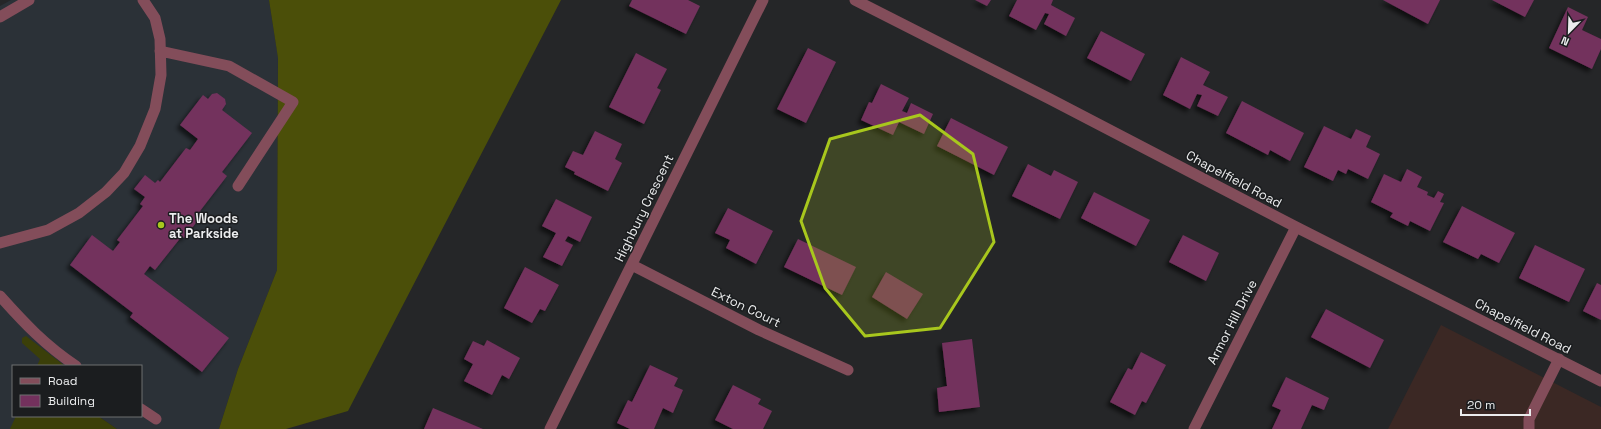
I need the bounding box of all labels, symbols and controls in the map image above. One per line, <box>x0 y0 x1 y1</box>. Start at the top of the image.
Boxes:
north arrow <box>1549 12 1589 52</box>
text: N <box>1559 33 1571 49</box>
street label: Chapelfield Road <box>1183 147 1285 211</box>
street label: Highbury Crescent <box>611 152 677 264</box>
place label: The Woods at Parkside <box>169 210 239 242</box>
marker: The Woods at Parkside <box>156 220 166 230</box>
street label: Armor Hill Drive <box>1203 277 1261 367</box>
street label: Exton Court <box>708 283 784 331</box>
street label: Chapelfield Road <box>1472 294 1574 358</box>
legend <box>12 365 142 417</box>
text: Road <box>48 373 77 389</box>
scale bar <box>1461 391 1530 417</box>
text: Building <box>48 393 95 409</box>
text: 20 m <box>1467 397 1495 413</box>

